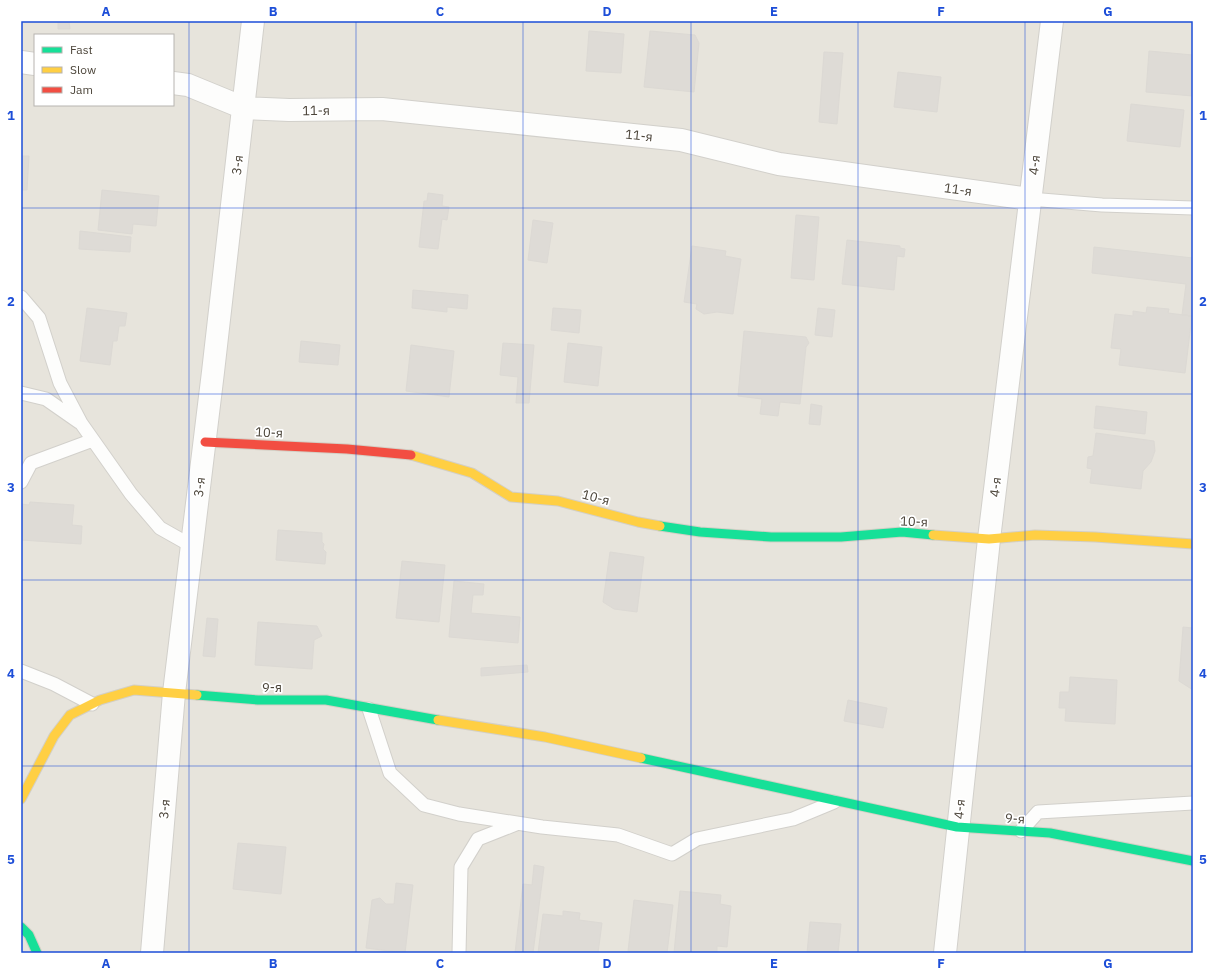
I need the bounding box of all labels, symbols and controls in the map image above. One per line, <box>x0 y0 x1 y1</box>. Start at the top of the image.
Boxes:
text: A <box>102 3 111 20</box>
text: B <box>269 3 278 20</box>
text: C <box>436 3 445 20</box>
text: D <box>602 3 612 20</box>
text: E <box>770 3 778 20</box>
text: F <box>937 3 945 20</box>
text: G <box>1103 3 1113 20</box>
legend <box>34 34 174 106</box>
text: Fast <box>70 42 93 57</box>
text: Slow <box>70 62 96 77</box>
text: Jam <box>70 82 93 97</box>
street label: 11-я <box>302 102 330 119</box>
text: 1 <box>7 107 15 124</box>
text: 1 <box>1199 107 1207 124</box>
street label: 11-я <box>624 126 654 145</box>
street label: 3-я <box>228 154 247 176</box>
street label: 4-я <box>1025 154 1044 176</box>
street label: 11-я <box>943 179 973 200</box>
text: 2 <box>7 293 15 310</box>
text: 2 <box>1199 293 1207 310</box>
street label: 10-я <box>255 423 283 442</box>
street label: 3-я <box>190 476 209 498</box>
street label: 4-я <box>986 476 1005 498</box>
text: 3 <box>7 479 15 496</box>
text: 3 <box>1199 479 1207 496</box>
street label: 10-я <box>580 486 611 509</box>
street label: 10-я <box>900 513 928 530</box>
text: 4 <box>7 665 15 682</box>
text: 4 <box>1199 665 1207 682</box>
street label: 9-я <box>262 679 282 696</box>
street label: 3-я <box>155 798 174 820</box>
street label: 4-я <box>950 798 969 820</box>
street label: 9-я <box>1005 809 1025 828</box>
text: 5 <box>7 851 15 868</box>
text: 5 <box>1199 851 1207 868</box>
text: A <box>102 955 111 972</box>
text: B <box>269 955 278 972</box>
text: C <box>436 955 445 972</box>
text: D <box>602 955 612 972</box>
text: E <box>770 955 778 972</box>
text: F <box>937 955 945 972</box>
text: G <box>1103 955 1113 972</box>

